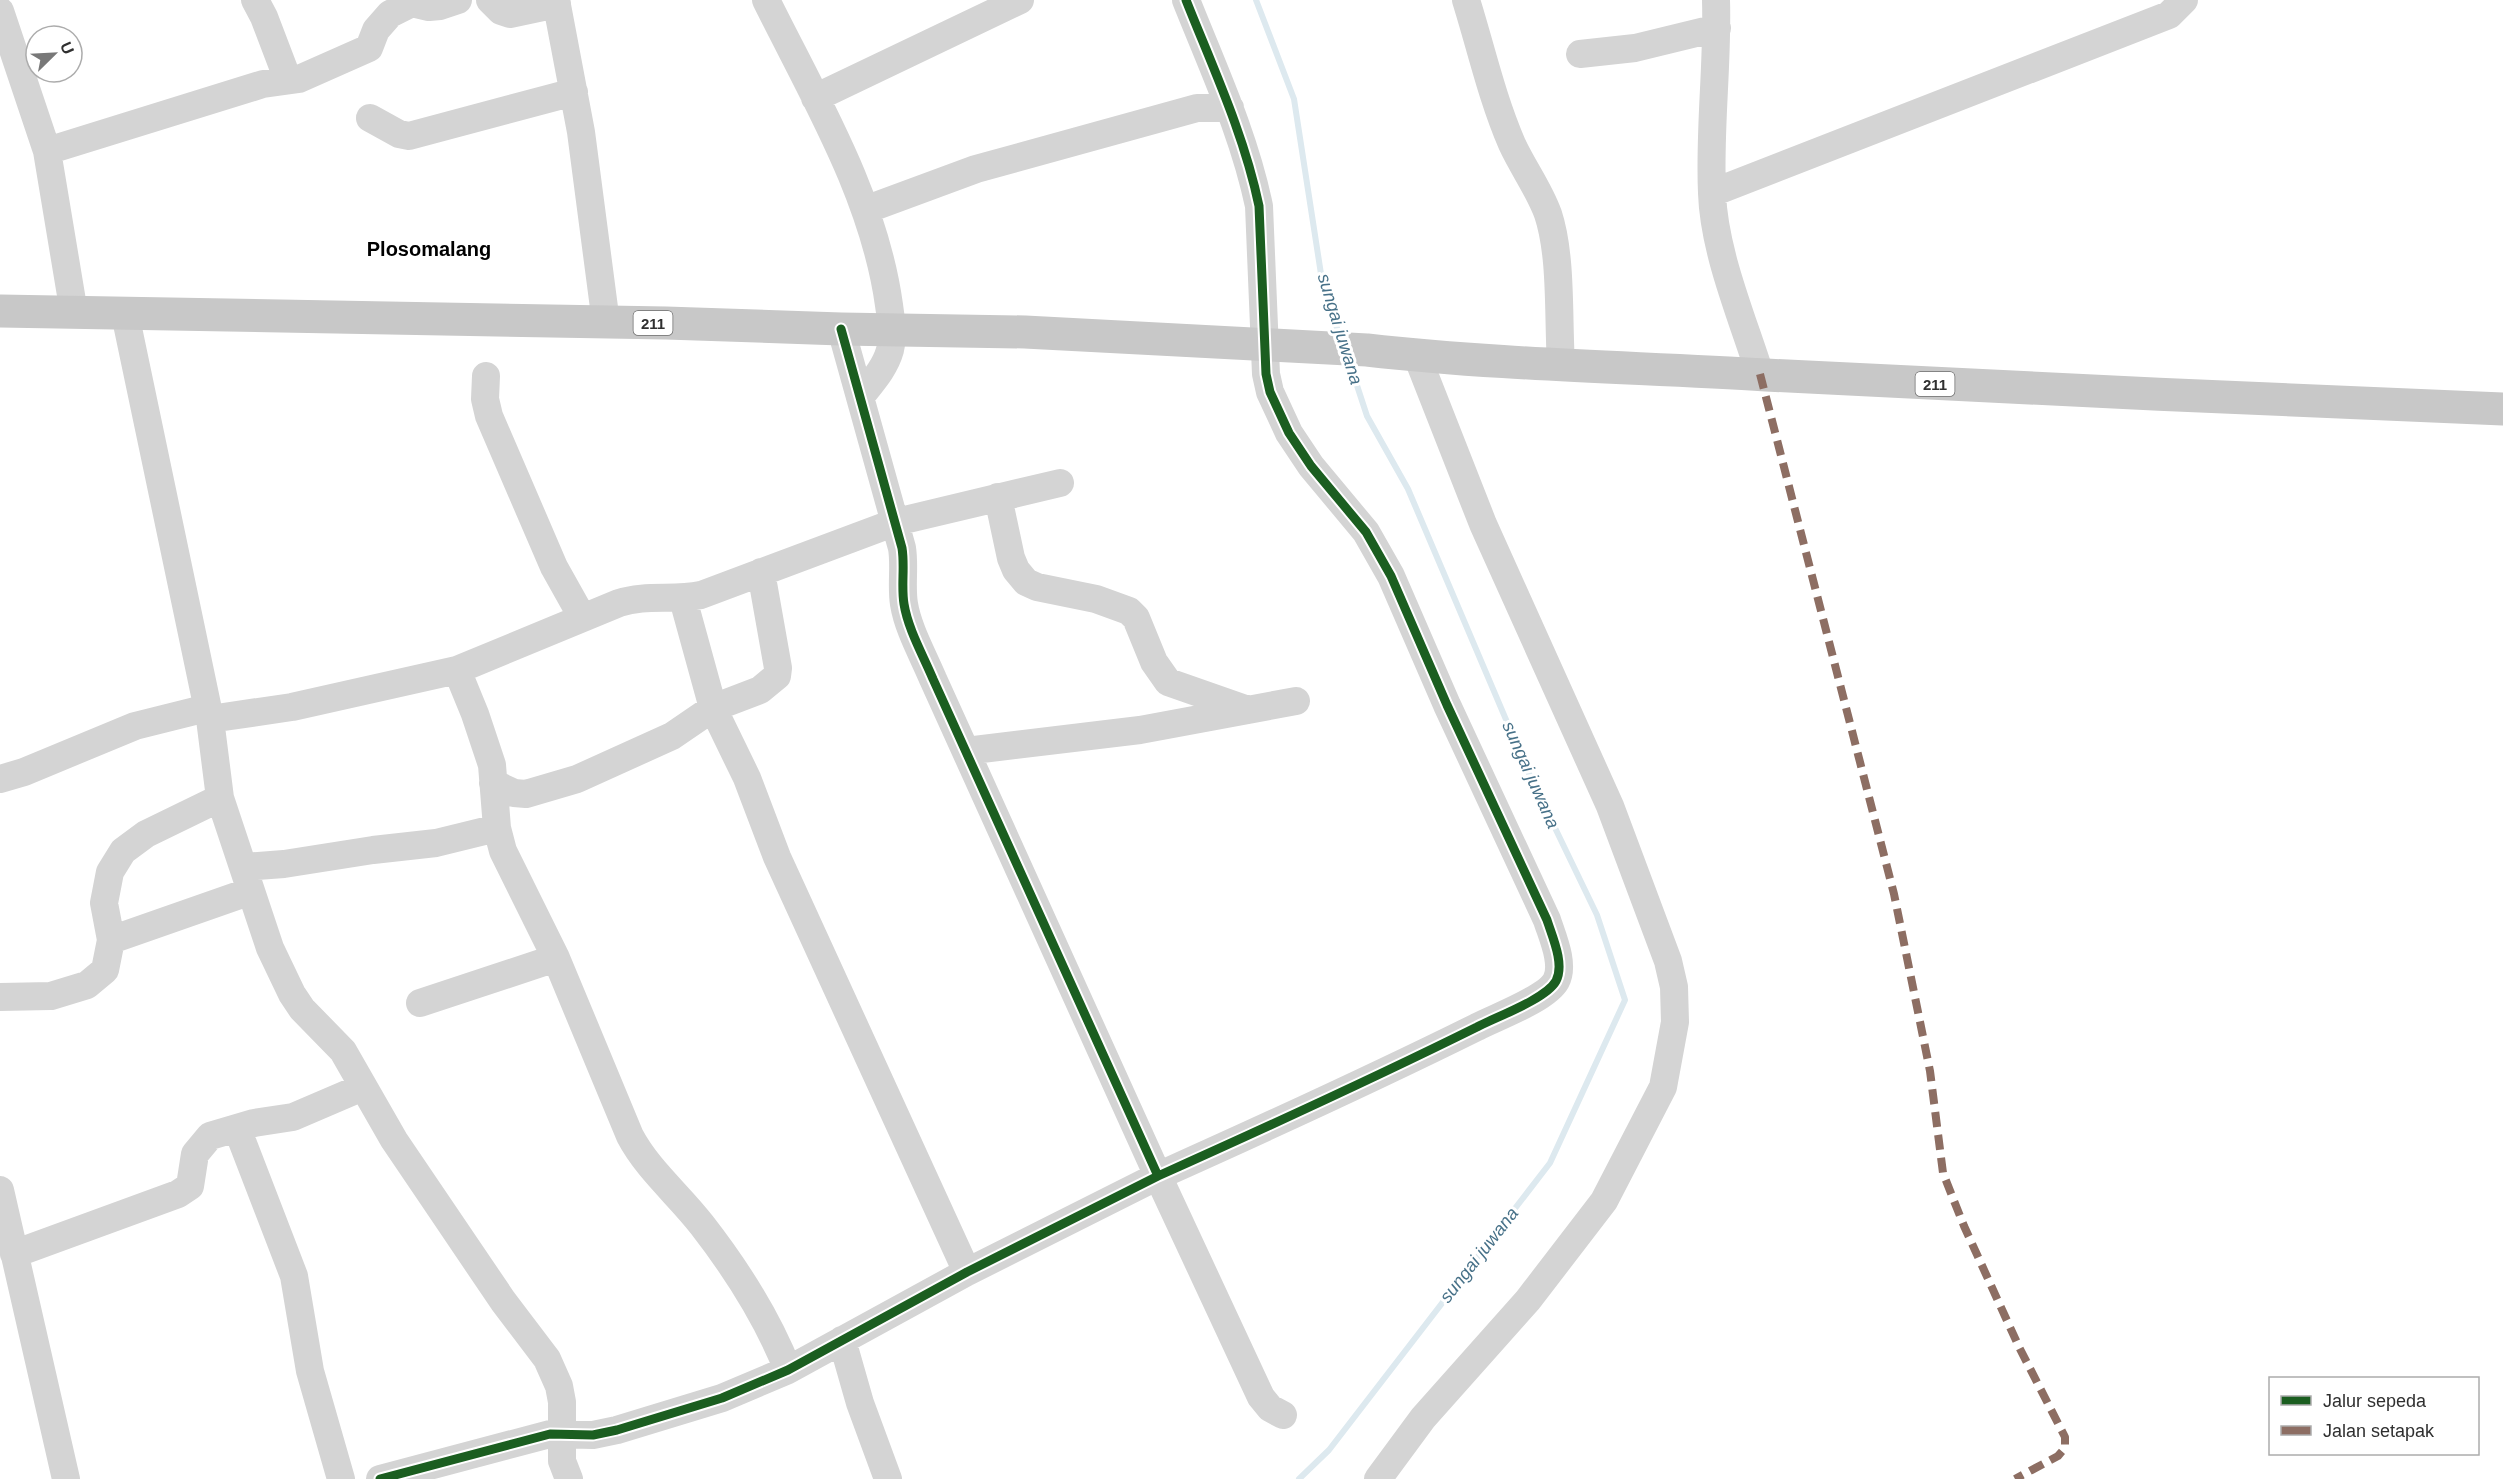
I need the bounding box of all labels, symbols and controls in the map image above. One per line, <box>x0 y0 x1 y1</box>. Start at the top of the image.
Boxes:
north arrow <box>24 24 84 84</box>
text: U <box>57 39 77 57</box>
district label: Plosomalang <box>367 238 491 260</box>
water label: sungai juwana <box>1314 271 1366 387</box>
road number: 211 <box>634 311 672 335</box>
road number: 211 <box>1916 372 1954 396</box>
water label: sungai juwana <box>1498 718 1564 832</box>
water label: sungai juwana <box>1436 1203 1522 1307</box>
legend <box>2269 1377 2479 1455</box>
text: Jalur sepeda <box>2323 1391 2427 1411</box>
text: Jalan setapak <box>2323 1421 2435 1441</box>

